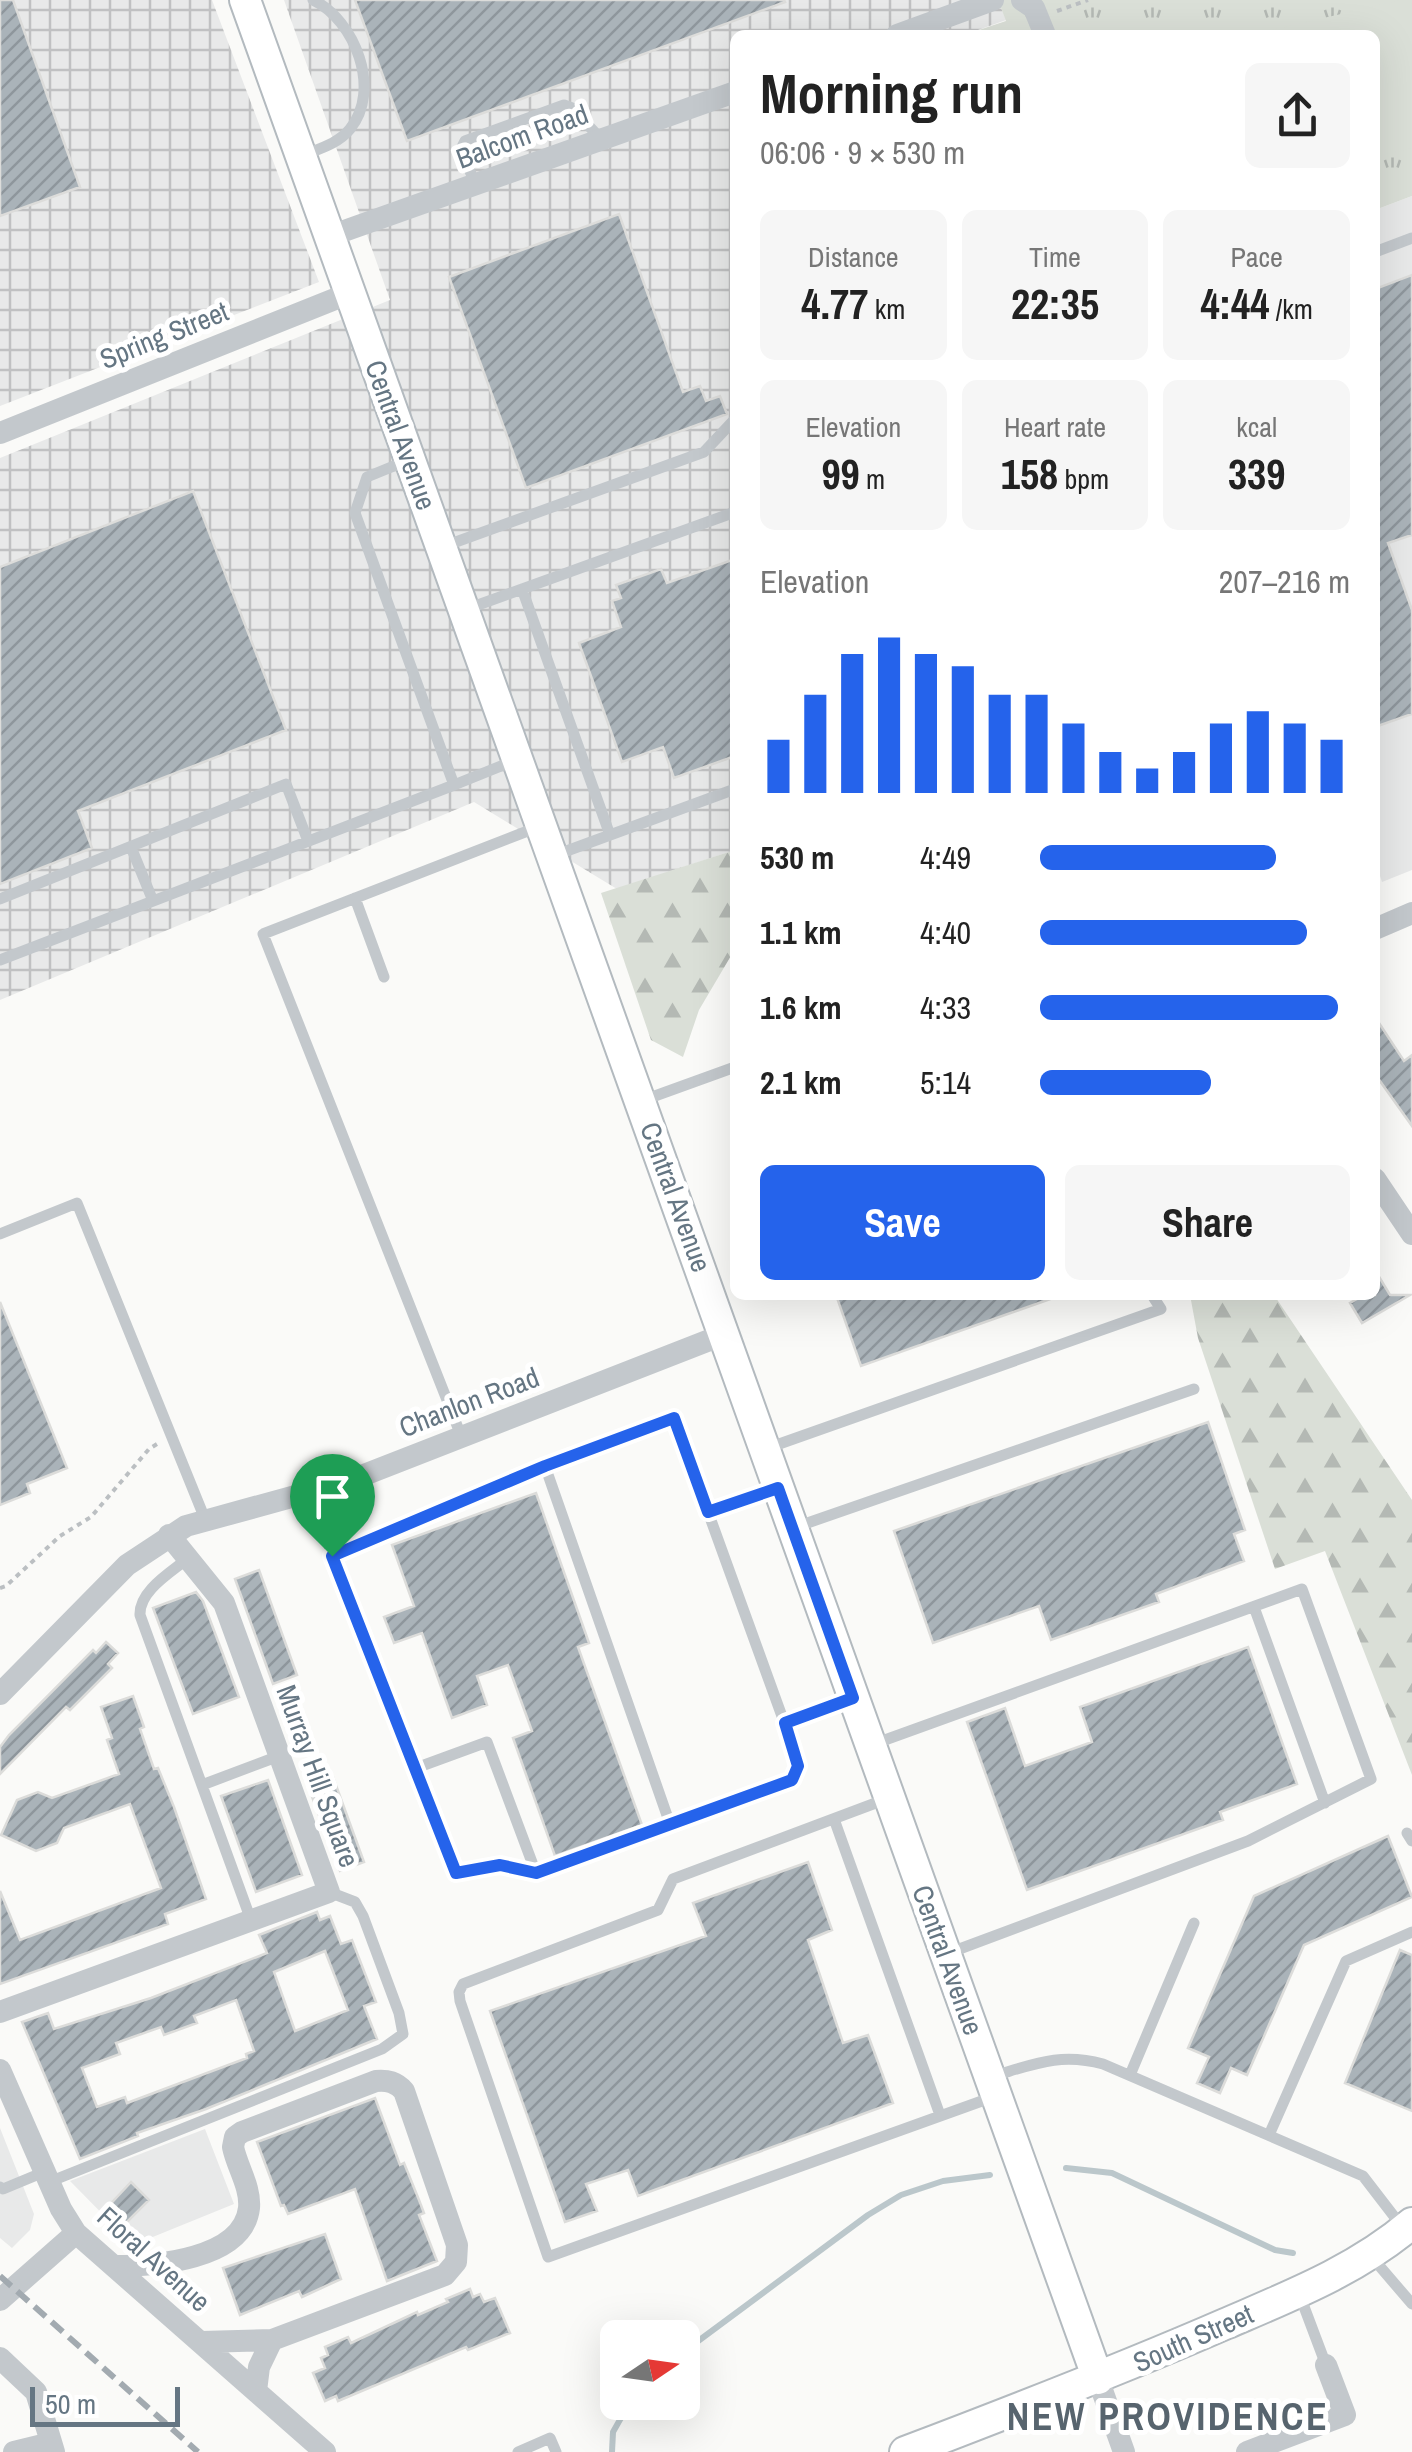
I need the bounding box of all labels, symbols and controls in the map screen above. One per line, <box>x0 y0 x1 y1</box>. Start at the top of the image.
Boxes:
text: Morning run <box>760 56 1023 130</box>
button: share <box>1245 63 1350 168</box>
street label: Balcom Road <box>451 95 593 177</box>
text: 06:06 · 9 × 530 m <box>760 131 965 174</box>
text: Distance <box>808 238 899 276</box>
text: Time <box>1029 238 1081 276</box>
text: Pace <box>1230 238 1283 276</box>
text: 4.77 <box>801 276 868 332</box>
text: 22:35 <box>1011 276 1099 332</box>
text: 4:44 <box>1201 276 1269 332</box>
text: km <box>868 290 905 328</box>
text: /km <box>1269 290 1313 328</box>
street label: Spring Street <box>94 292 234 378</box>
street label: Central Avenue <box>356 355 446 515</box>
text: Elevation <box>805 408 901 446</box>
text: Heart rate <box>1004 408 1106 446</box>
text: kcal <box>1236 408 1277 446</box>
text: 99 <box>821 446 860 502</box>
text: 158 <box>1001 446 1058 502</box>
text: 339 <box>1228 446 1285 502</box>
text: m <box>860 460 885 498</box>
text: bpm <box>1058 460 1109 498</box>
text: Elevation <box>760 560 869 603</box>
text: 207–216 m <box>1219 560 1350 603</box>
text: 530 m <box>760 836 834 879</box>
text: 4:49 <box>920 836 971 879</box>
text: 1.1 km <box>760 911 842 954</box>
text: 4:40 <box>920 911 971 954</box>
text: 1.6 km <box>760 986 842 1029</box>
text: 4:33 <box>920 986 971 1029</box>
text: 2.1 km <box>760 1061 842 1104</box>
text: 5:14 <box>920 1061 971 1104</box>
street label: Central Avenue <box>631 1117 721 1277</box>
button: Save <box>760 1165 1045 1280</box>
button: Share <box>1065 1165 1350 1280</box>
street label: Chanlon Road <box>394 1358 544 1446</box>
pin <box>290 1454 375 1557</box>
icon: arrive <box>305 1469 360 1524</box>
street label: Murray Hill Square <box>267 1680 369 1872</box>
street label: Central Avenue <box>903 1880 993 2040</box>
street label: Floral Avenue <box>89 2198 219 2320</box>
street label: South Street <box>1127 2295 1259 2381</box>
north arrow <box>600 2320 700 2420</box>
map controls <box>600 2320 700 2420</box>
scale bar <box>30 2382 180 2426</box>
text: 50 m <box>45 2385 96 2423</box>
district label: NEW PROVIDENCE <box>1007 2391 1329 2442</box>

